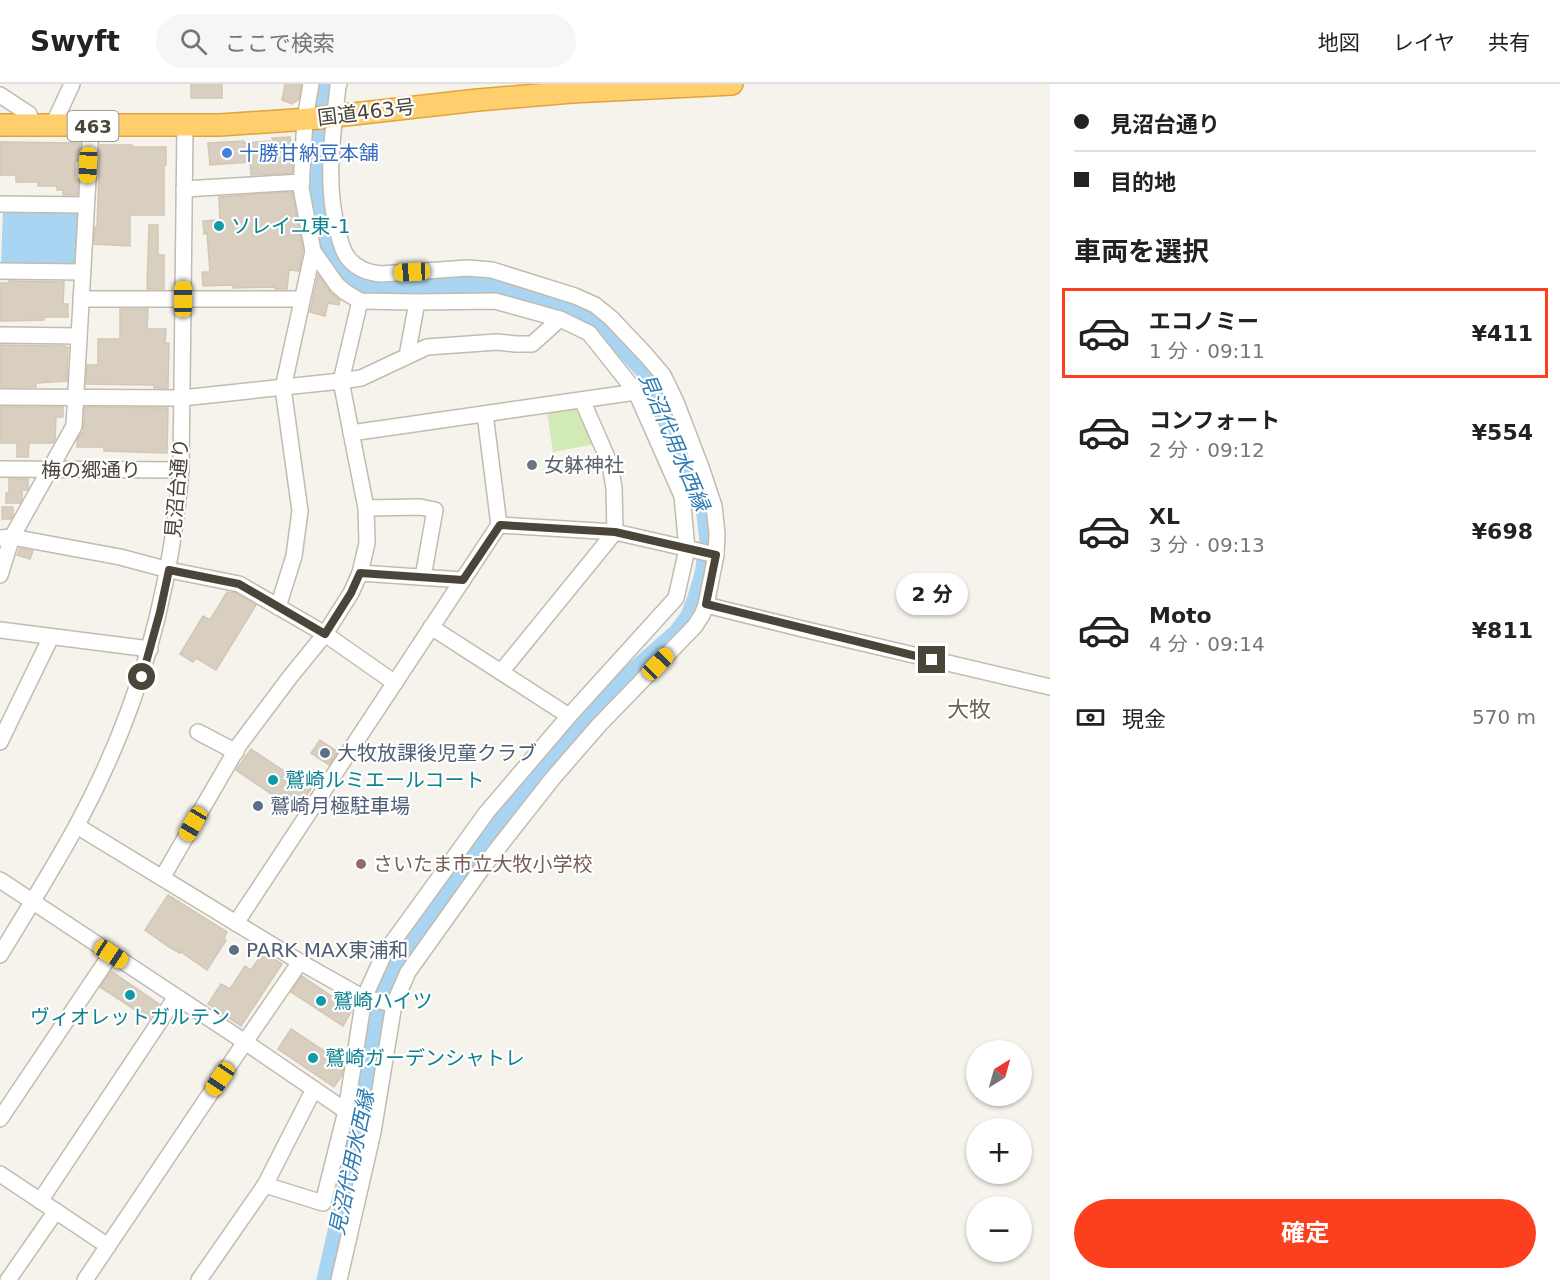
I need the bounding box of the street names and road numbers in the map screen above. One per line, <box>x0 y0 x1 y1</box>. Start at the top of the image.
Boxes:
street label: 国道463号 <box>316 94 416 130</box>
road number: 463 <box>68 111 118 141</box>
street label: 見沼台通り <box>161 437 193 539</box>
street label: 梅の郷通り <box>41 458 141 482</box>

